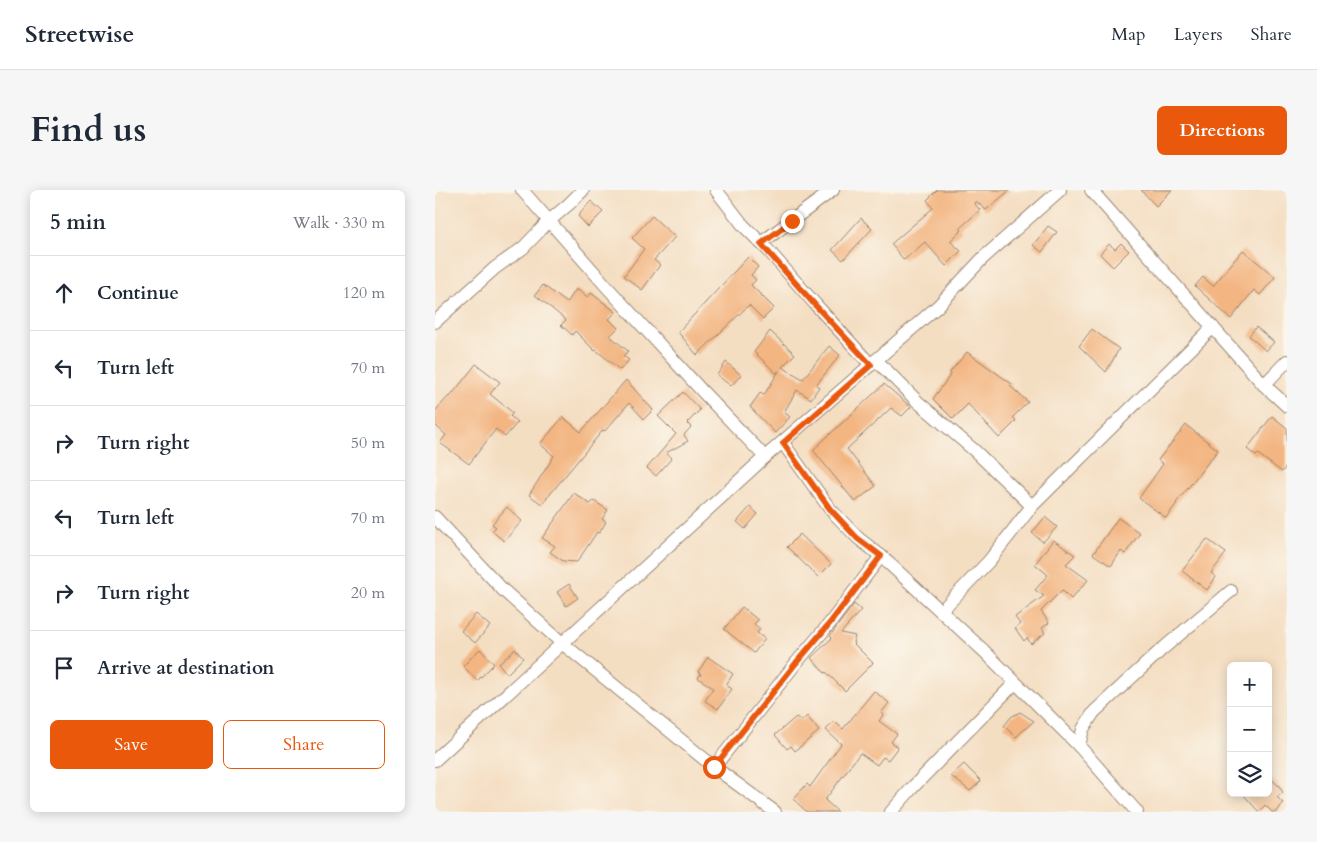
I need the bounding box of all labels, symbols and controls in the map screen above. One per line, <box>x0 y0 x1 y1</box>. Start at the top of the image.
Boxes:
text: Streetwise <box>25 18 134 51</box>
text: Map <box>1111 22 1146 47</box>
text: Layers <box>1174 22 1223 47</box>
text: Share <box>1251 22 1292 47</box>
text: Find us <box>30 106 146 154</box>
button: Directions <box>1157 106 1287 155</box>
text: 5 min <box>50 208 106 237</box>
route end <box>781 210 804 233</box>
text: Walk · 330 m <box>293 212 385 234</box>
icon: ahead <box>50 279 78 307</box>
text: Continue <box>97 280 179 306</box>
text: 120 m <box>343 282 385 304</box>
icon: left <box>50 354 78 382</box>
text: Turn left <box>97 355 174 381</box>
text: 70 m <box>351 357 385 379</box>
icon: right <box>50 429 78 457</box>
text: Turn right <box>97 430 189 456</box>
text: 50 m <box>351 432 385 454</box>
icon: left <box>50 504 78 532</box>
text: Turn left <box>97 505 174 531</box>
text: 70 m <box>351 507 385 529</box>
icon: right <box>50 579 78 607</box>
text: Turn right <box>97 580 189 606</box>
text: 20 m <box>351 582 385 604</box>
icon: arrive <box>50 654 78 682</box>
text: Arrive at destination <box>97 655 274 681</box>
map controls <box>1227 662 1272 797</box>
button: + <box>1227 662 1272 707</box>
button: − <box>1227 707 1272 752</box>
button: Save <box>50 720 213 769</box>
button: Share <box>223 720 385 769</box>
button: layers <box>1227 752 1272 797</box>
route start <box>703 756 726 779</box>

